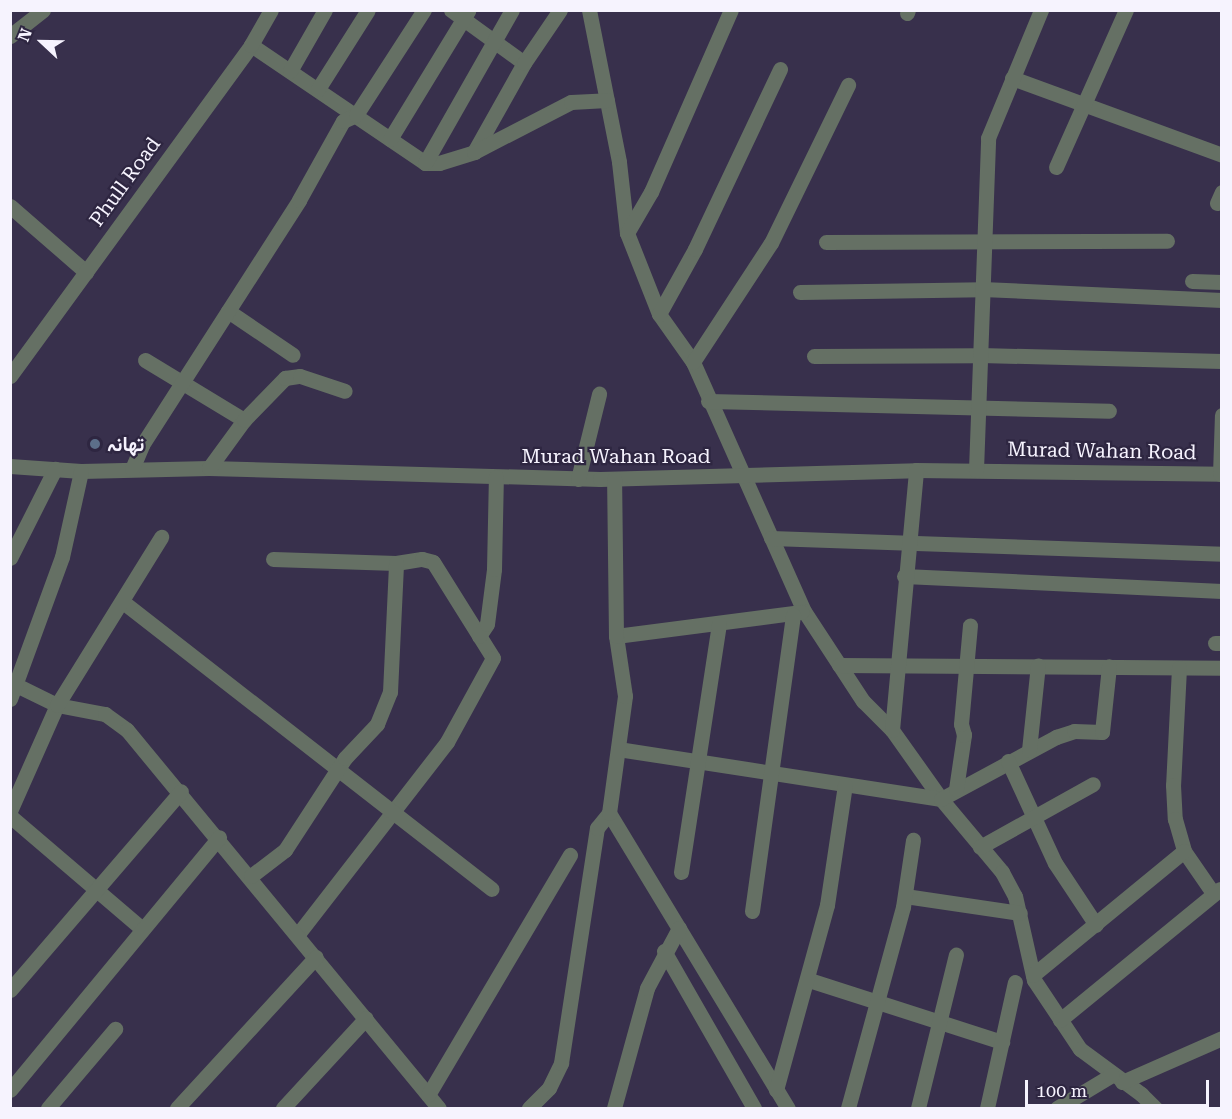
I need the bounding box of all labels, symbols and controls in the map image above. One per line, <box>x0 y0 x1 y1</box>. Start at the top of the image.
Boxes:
north arrow <box>12 12 72 72</box>
text: N <box>14 26 36 44</box>
street label: Phull Road <box>85 133 165 231</box>
place label: تھانہ <box>107 432 144 456</box>
marker: تھانہ <box>88 437 102 451</box>
street label: Murad Wahan Road <box>1007 437 1197 465</box>
street label: Murad Wahan Road <box>521 444 711 468</box>
scale bar <box>1028 1068 1212 1106</box>
text: 100 m <box>1036 1080 1087 1101</box>

